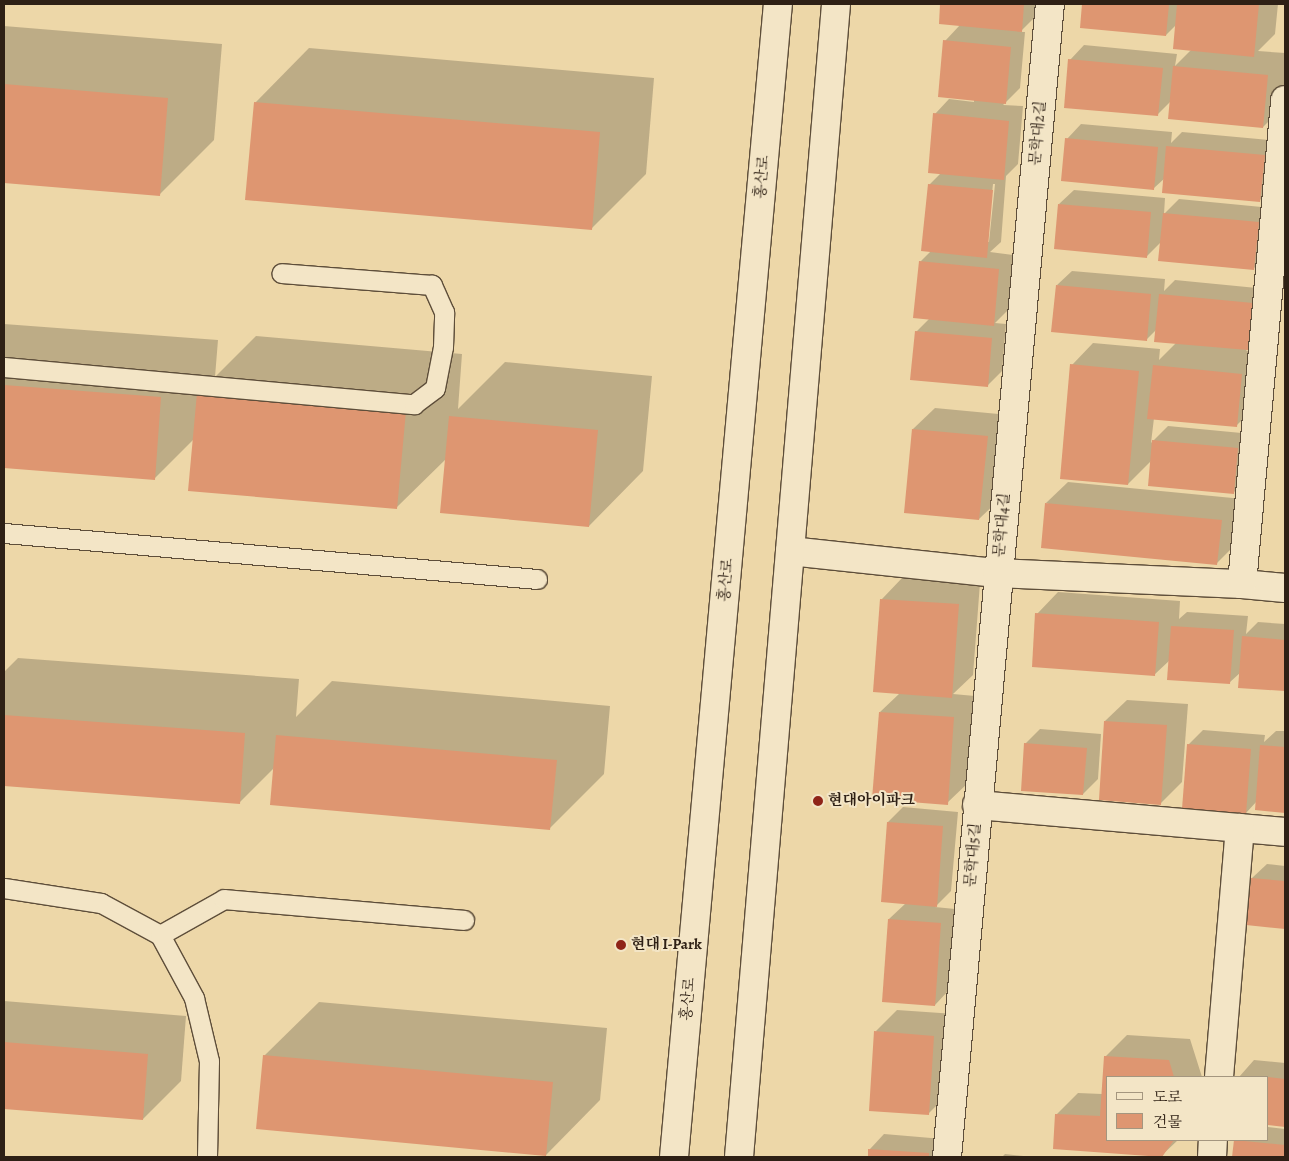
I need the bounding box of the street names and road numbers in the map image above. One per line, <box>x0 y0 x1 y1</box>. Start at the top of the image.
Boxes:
street label: 문학대2길 <box>1026 100 1050 166</box>
street label: 홍산로 <box>751 155 773 199</box>
street label: 문학대4길 <box>990 492 1014 558</box>
street label: 홍산로 <box>715 558 737 602</box>
street label: 문학대5길 <box>961 822 985 888</box>
street label: 홍산로 <box>677 977 699 1021</box>

